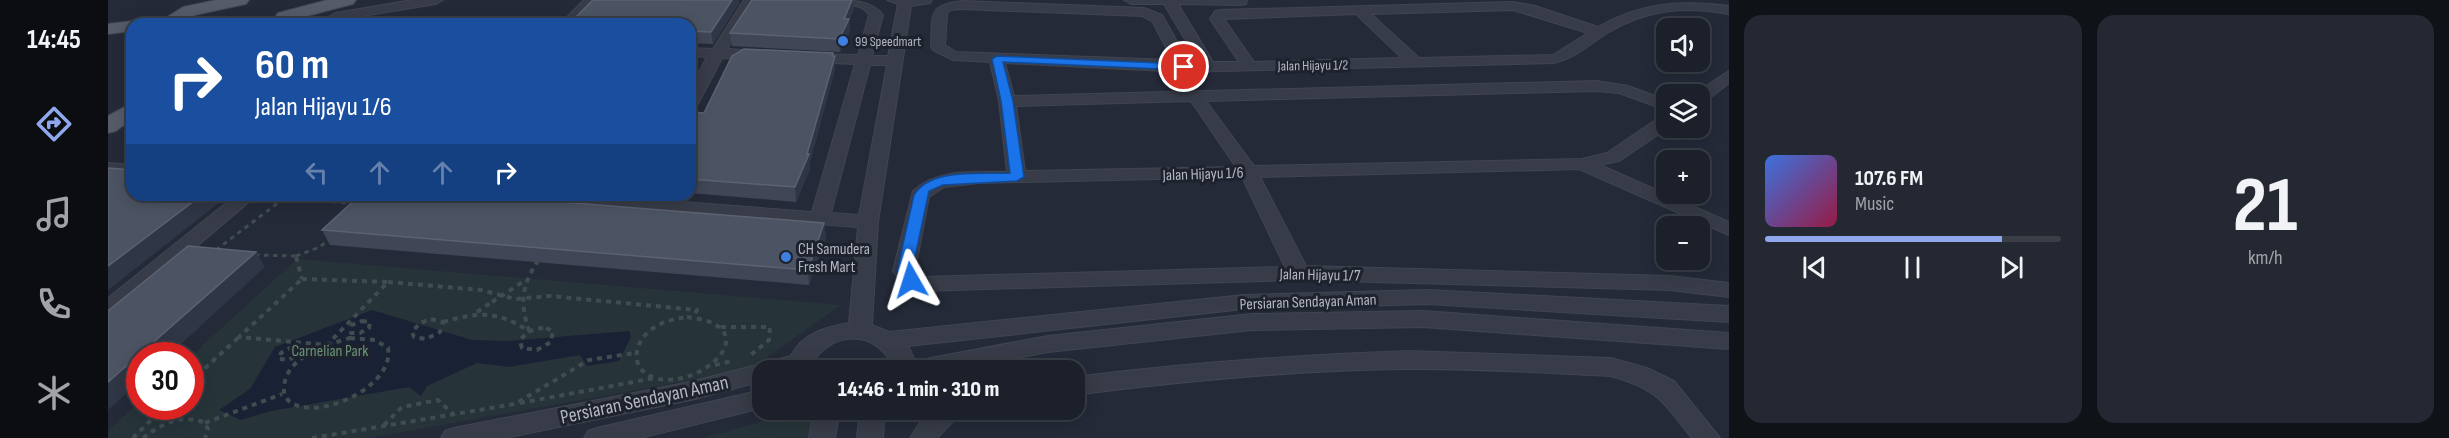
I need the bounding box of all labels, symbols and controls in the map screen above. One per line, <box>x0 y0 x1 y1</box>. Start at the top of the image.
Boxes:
map controls <box>1656 18 1710 270</box>
button: sound <box>1656 18 1710 72</box>
text: 14:45 <box>27 24 81 56</box>
place label: 99 Speedmart <box>855 33 921 50</box>
marker: 99 Speedmart <box>836 34 850 48</box>
text: 60 m <box>255 40 329 91</box>
pin <box>1158 41 1209 92</box>
icon: right <box>156 42 234 120</box>
icon: arrive <box>1167 50 1200 83</box>
street label: Jalan Hijayu 1/2 <box>1277 56 1349 75</box>
button: layers <box>1656 84 1710 138</box>
text: Jalan Hijayu 1/6 <box>255 91 392 123</box>
icon: directions <box>33 103 75 145</box>
button: + <box>1656 150 1710 204</box>
icon: left <box>300 156 333 189</box>
icon: ahead <box>363 156 396 189</box>
icon: ahead <box>426 156 459 189</box>
icon: right <box>489 156 522 189</box>
text: 21 <box>2233 160 2298 253</box>
street label: Jalan Hijayu 1/6 <box>1161 164 1244 185</box>
text: 107.6 FM <box>1855 165 1923 192</box>
text: Music <box>1855 192 1894 216</box>
icon: music <box>33 193 75 235</box>
button: − <box>1656 216 1710 270</box>
place label: CH Samudera Fresh Mart <box>798 240 870 277</box>
text: km/h <box>2248 246 2283 270</box>
position arrow <box>879 248 943 312</box>
marker: CH Samudera Fresh Mart <box>779 250 793 264</box>
icon: previous <box>1798 251 1831 284</box>
icon: pause <box>1896 251 1929 284</box>
icon: next <box>1995 251 2028 284</box>
street label: Jalan Hijayu 1/7 <box>1278 265 1361 286</box>
icon: phone <box>33 283 75 325</box>
street label: Persiaran Sendayan Aman <box>1239 291 1377 314</box>
speed limit sign: 30 <box>126 342 204 420</box>
park label: Carnelian Park <box>292 342 368 361</box>
street label: Persiaran Sendayan Aman <box>558 370 731 430</box>
icon: climate <box>33 372 75 414</box>
text: 14:46 · 1 min · 310 m <box>838 376 999 403</box>

